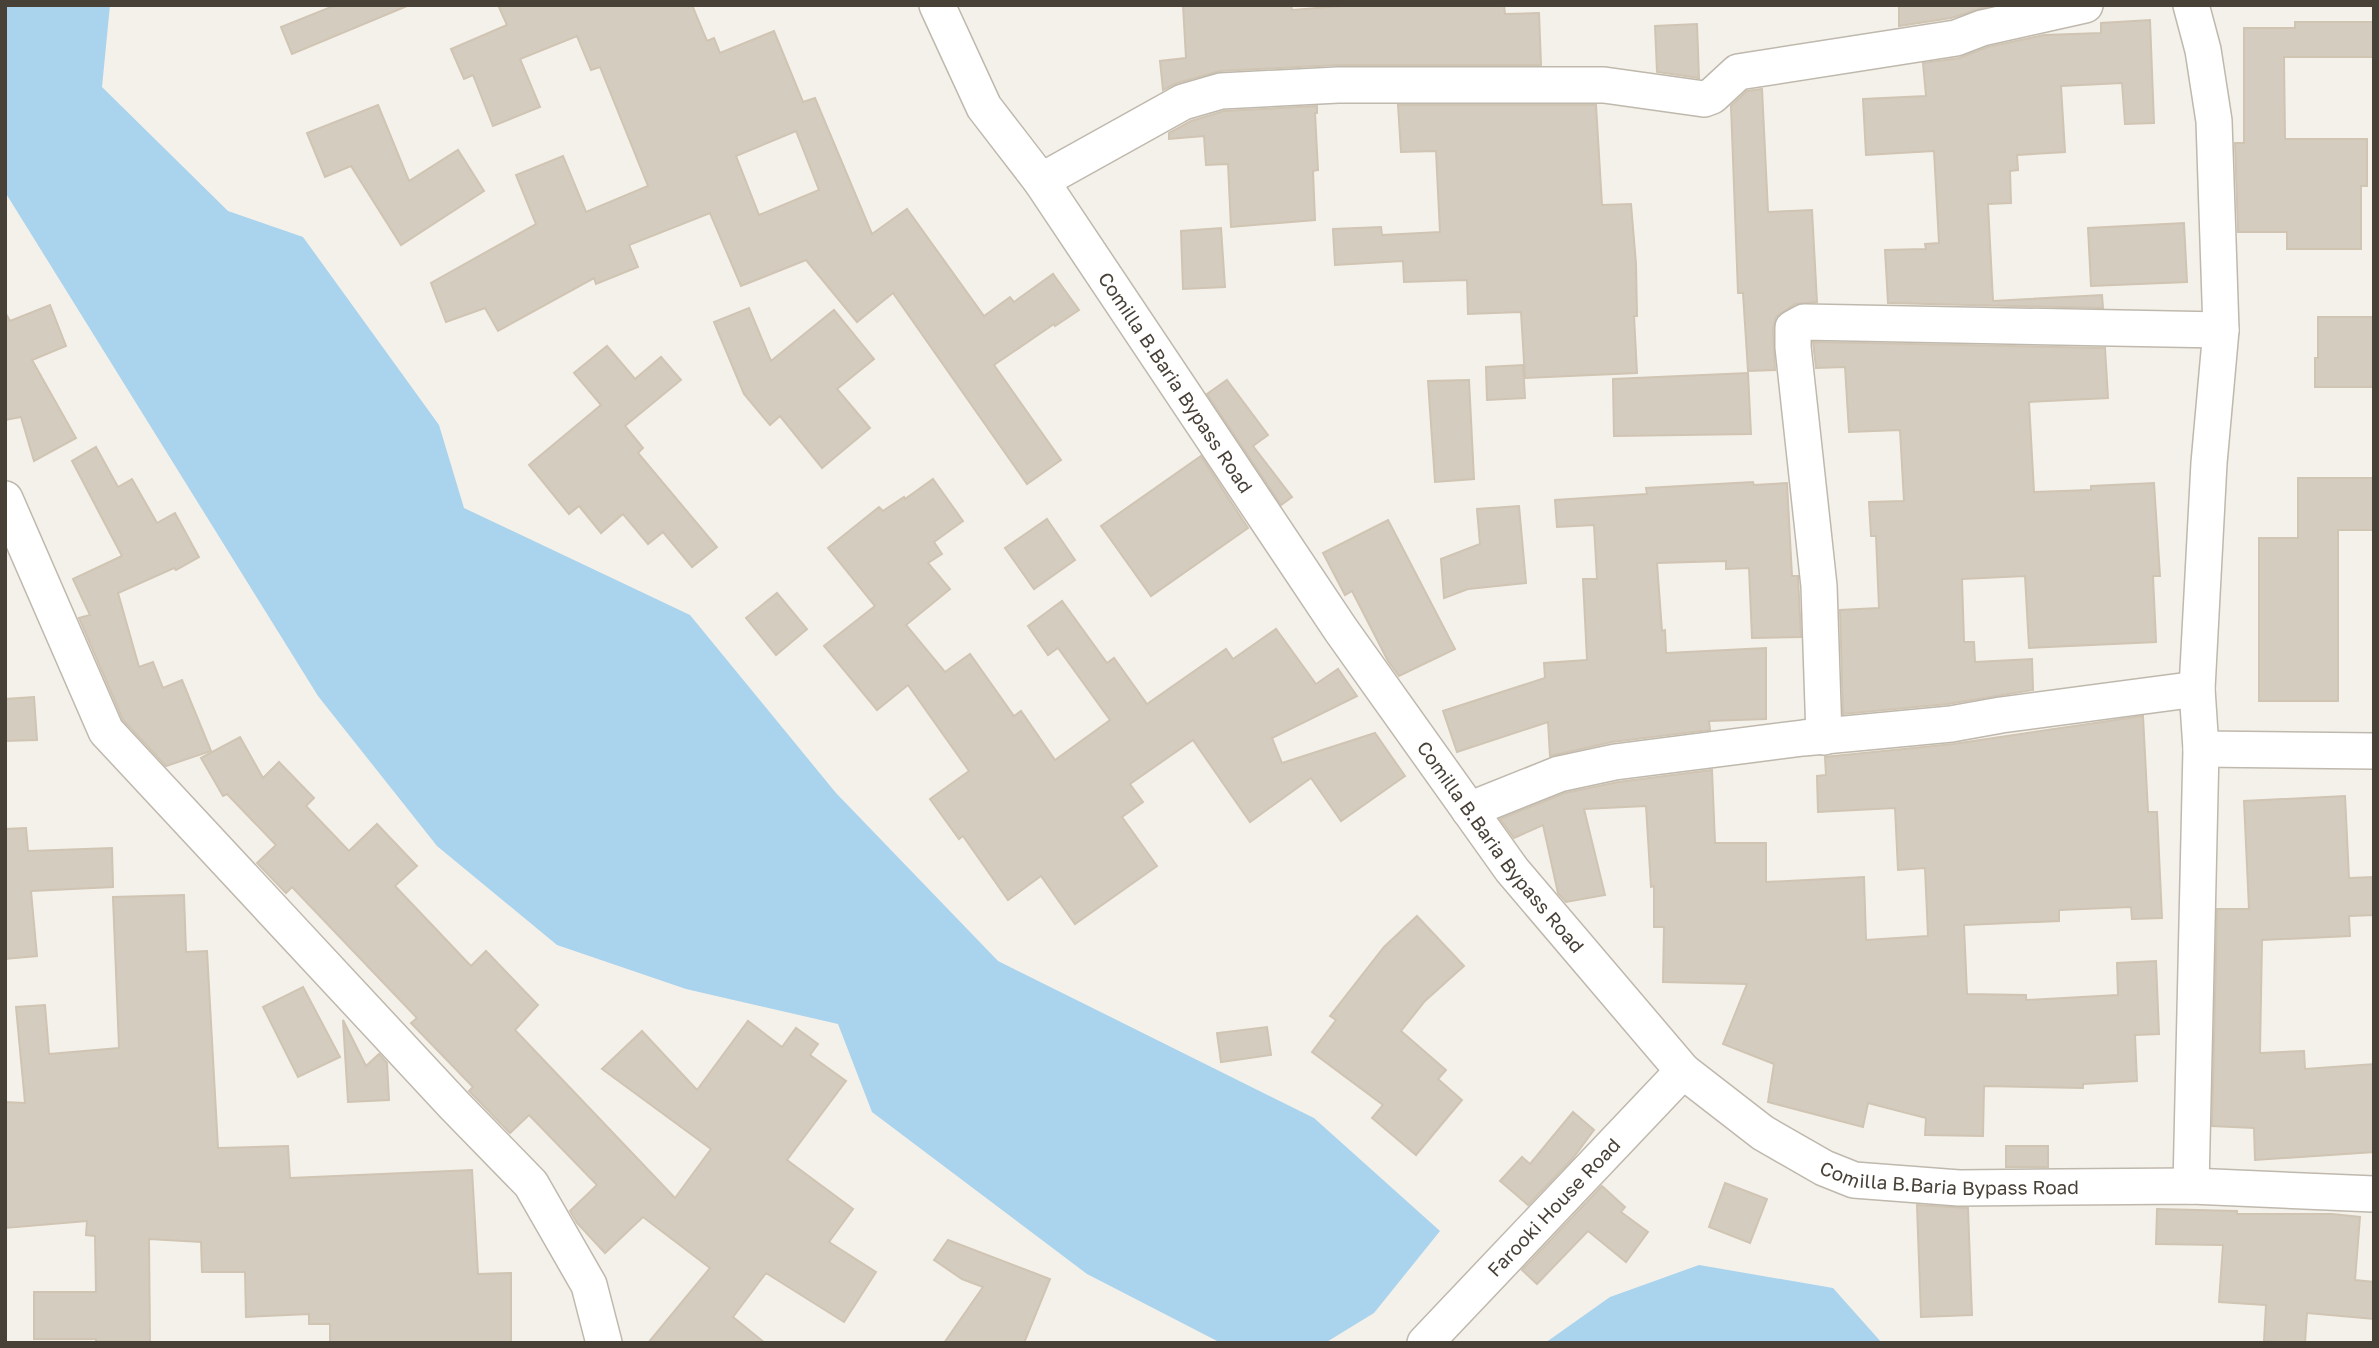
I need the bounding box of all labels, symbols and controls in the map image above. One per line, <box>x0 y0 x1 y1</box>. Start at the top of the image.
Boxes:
street label: Comilla B.Baria Bypass Road <box>1094 267 1258 497</box>
street label: Comilla B.Baria Bypass Road <box>1413 736 1589 957</box>
street label: Farooki House Road <box>1482 1133 1624 1281</box>
street label: Comilla B.Baria Bypass Road <box>1817 1156 2079 1199</box>

